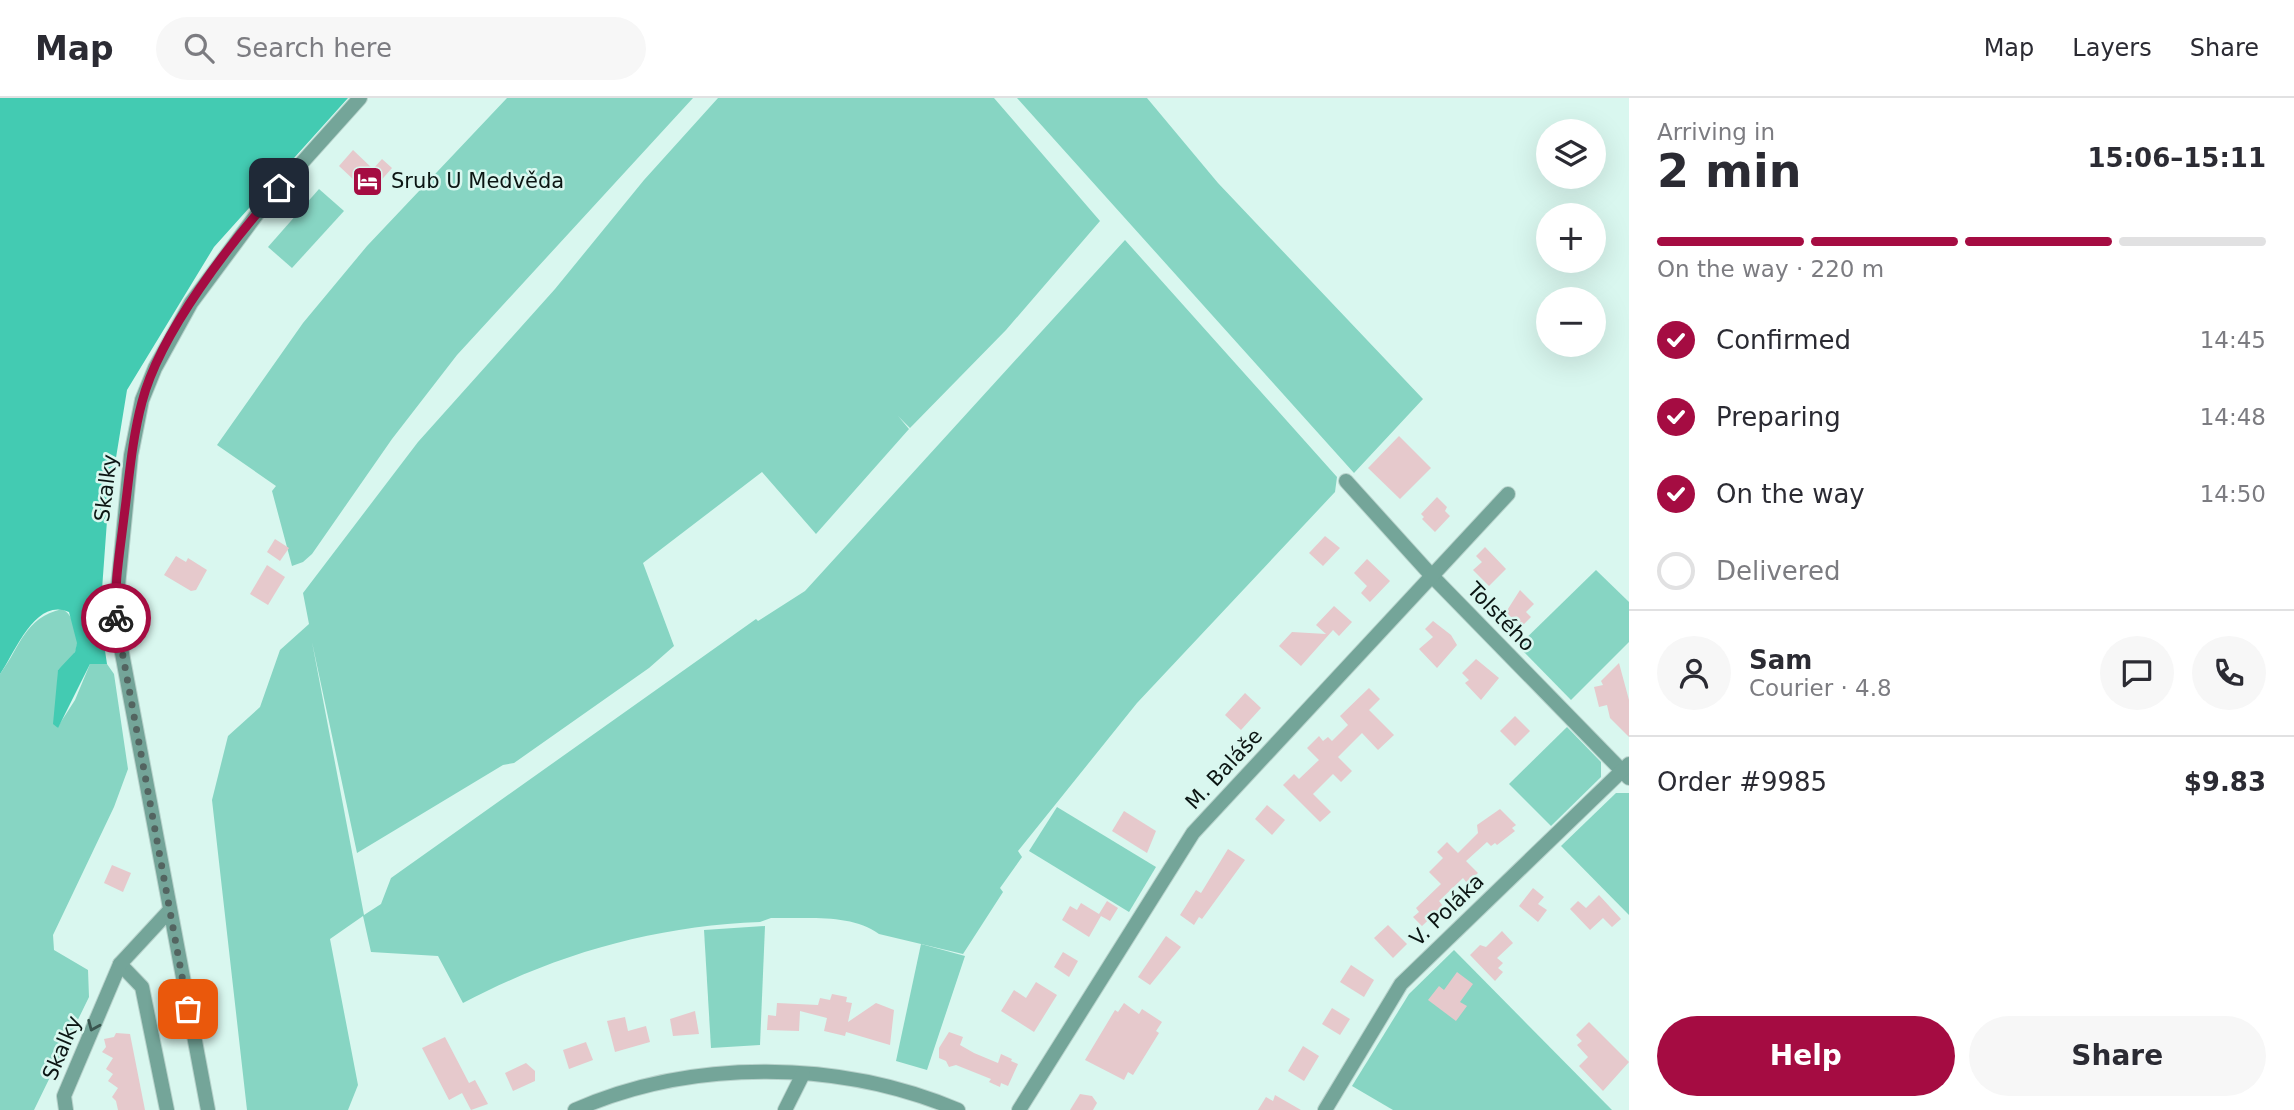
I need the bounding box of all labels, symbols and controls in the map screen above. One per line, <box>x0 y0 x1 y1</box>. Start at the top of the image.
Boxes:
search box <box>156 17 646 80</box>
text: Map <box>35 29 114 68</box>
icon: search <box>180 29 218 67</box>
text: Search here <box>236 33 392 63</box>
text: Map <box>1984 34 2034 62</box>
text: Layers <box>2072 34 2152 62</box>
text: Share <box>2190 34 2259 62</box>
map controls <box>1536 119 1606 357</box>
button: layers <box>1536 119 1606 189</box>
text: Arriving in <box>1657 119 1775 145</box>
text: 15:06–15:11 <box>2087 143 2266 173</box>
text: 2 min <box>1657 144 1801 198</box>
pin <box>249 158 309 218</box>
hotel icon: Srub U Medvěda <box>351 164 385 198</box>
icon: home <box>260 169 298 207</box>
place label: Srub U Medvěda <box>391 169 564 193</box>
button: + <box>1536 203 1606 273</box>
text: On the way · 220 m <box>1657 256 1884 282</box>
button: − <box>1536 287 1606 357</box>
icon: check <box>1657 321 1695 359</box>
text: Confirmed <box>1716 325 1851 355</box>
text: 14:45 <box>2200 327 2266 353</box>
icon: check <box>1657 398 1695 436</box>
text: Preparing <box>1716 402 1841 432</box>
text: 14:48 <box>2200 404 2266 430</box>
street label: Skalky <box>90 453 122 523</box>
icon: check <box>1657 475 1695 513</box>
text: On the way <box>1716 479 1865 509</box>
text: 14:50 <box>2200 481 2266 507</box>
text: Delivered <box>1716 556 1840 586</box>
street label: Tolstého <box>1462 577 1540 656</box>
courier <box>81 583 151 653</box>
icon: bike <box>97 599 135 637</box>
button: person <box>1657 636 1731 710</box>
button: chat <box>2100 636 2174 710</box>
button: phone <box>2192 636 2266 710</box>
text: Sam <box>1749 645 1812 675</box>
text: Courier · 4.8 <box>1749 675 1892 701</box>
street label: M. Baláše <box>1181 724 1267 814</box>
text: Order #9985 <box>1657 767 1827 797</box>
text: $9.83 <box>2184 767 2266 797</box>
street label: V. Poláka <box>1405 869 1489 951</box>
pin <box>158 979 218 1039</box>
icon: bag <box>169 990 207 1028</box>
street label: Skalky <box>38 1012 86 1084</box>
button: Help <box>1657 1016 1955 1096</box>
button: Share <box>1969 1016 2266 1096</box>
one-way arrow <box>87 1019 101 1032</box>

